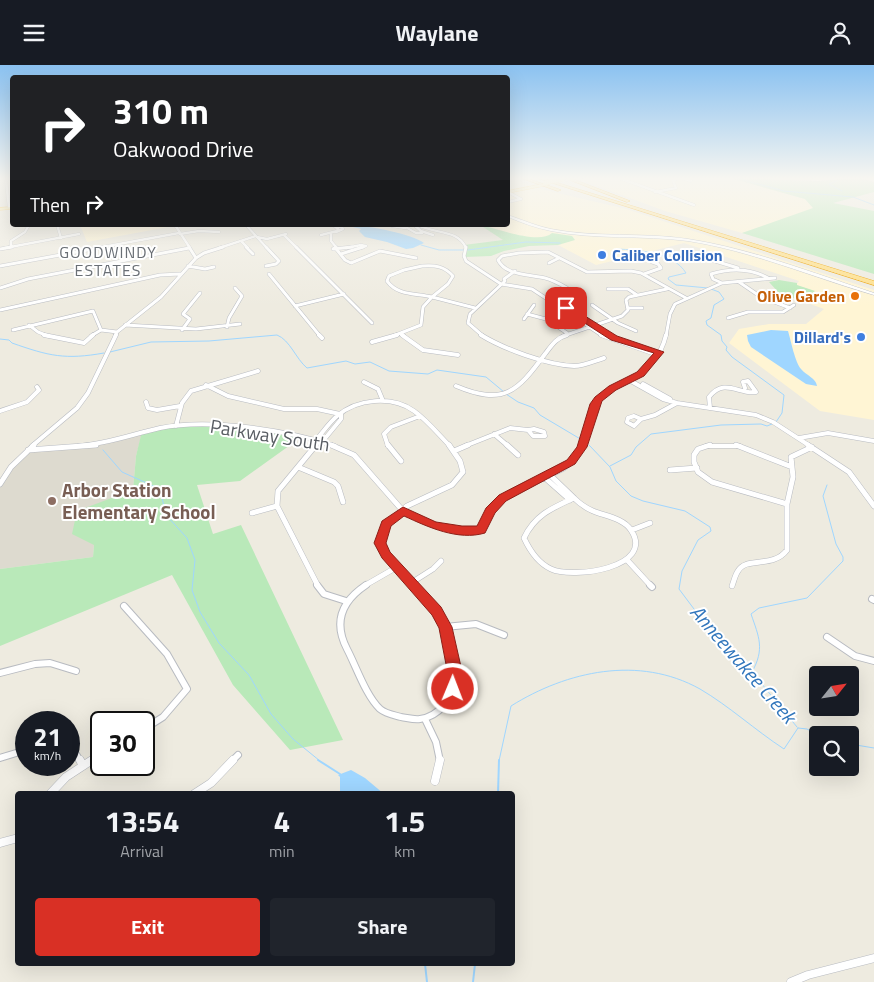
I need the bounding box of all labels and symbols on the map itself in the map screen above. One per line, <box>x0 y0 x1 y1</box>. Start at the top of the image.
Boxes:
district label: GOODWINDY ESTATES <box>59 240 157 282</box>
place label: Caliber Collision <box>612 243 723 267</box>
marker: Caliber Collision <box>596 249 608 261</box>
place label: Olive Garden <box>757 284 845 308</box>
pin <box>545 287 587 329</box>
marker: Olive Garden <box>849 290 861 302</box>
place label: Dillard's <box>794 325 851 349</box>
marker: Dillard's <box>855 331 867 343</box>
street label: Parkway South <box>208 411 332 458</box>
place label: Arbor Station Elementary School <box>62 475 216 526</box>
marker: Arbor Station Elementary School <box>46 495 58 507</box>
water label: Anneewakee Creek <box>683 597 805 732</box>
position arrow <box>426 662 478 714</box>
north arrow <box>809 666 859 716</box>
speed limit sign: 30 <box>90 711 155 776</box>

